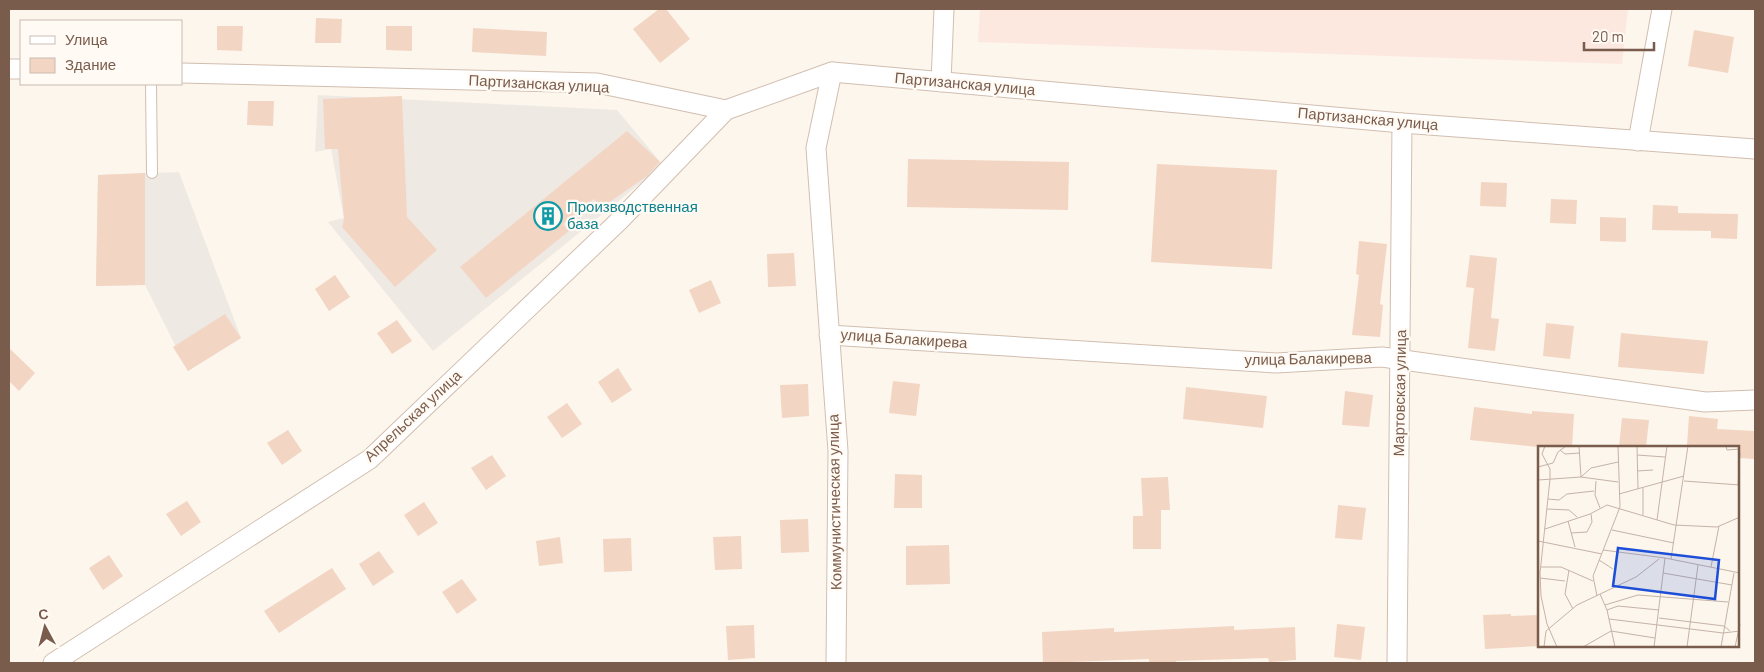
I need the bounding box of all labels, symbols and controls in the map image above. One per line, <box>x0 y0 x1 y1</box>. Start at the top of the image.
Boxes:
legend <box>20 20 182 85</box>
scale bar <box>1584 20 1654 52</box>
text: 20 m <box>1592 27 1624 45</box>
text: Улица <box>65 30 108 48</box>
text: Здание <box>65 55 116 73</box>
street label: Партизанская улица <box>894 68 1037 98</box>
street label: Партизанская улица <box>468 70 611 96</box>
street label: Партизанская улица <box>1297 103 1440 133</box>
place label: Производственная база <box>567 197 698 232</box>
building icon: Производственная база <box>533 201 563 231</box>
street label: улица Балакирева <box>840 325 969 351</box>
street label: Мартовская улица <box>1389 329 1409 457</box>
street label: улица Балакирева <box>1244 348 1372 368</box>
street label: Апрельская улица <box>360 365 465 465</box>
street label: Коммунистическая улица <box>823 413 845 590</box>
inset map <box>1538 446 1739 647</box>
north arrow <box>20 602 70 652</box>
text: С <box>37 605 49 623</box>

